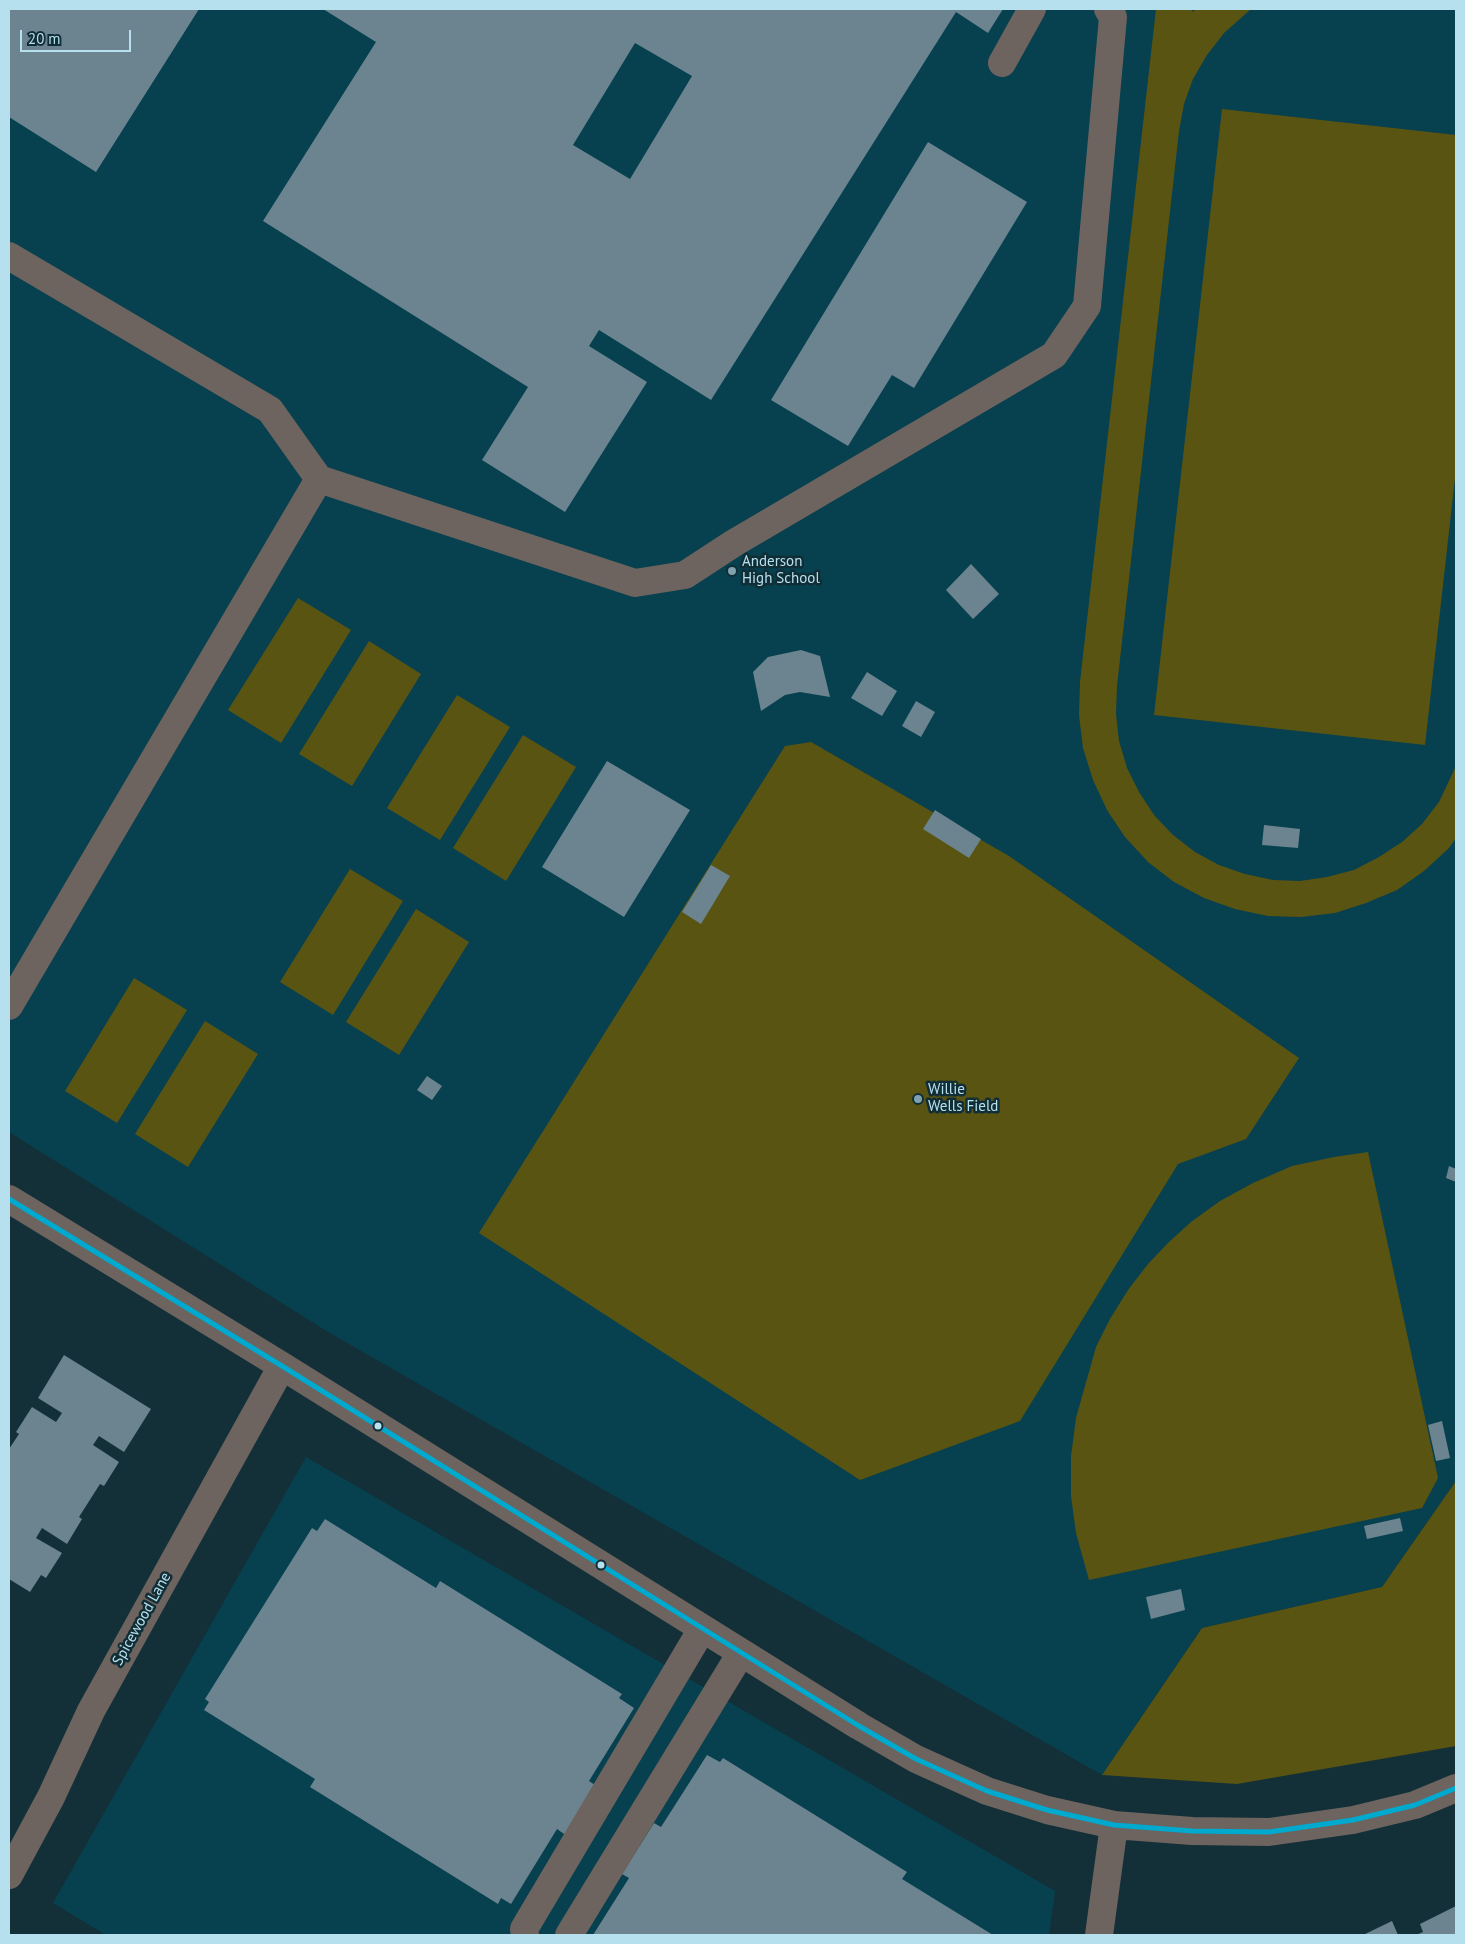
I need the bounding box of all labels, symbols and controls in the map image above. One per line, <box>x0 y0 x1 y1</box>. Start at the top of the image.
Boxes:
scale bar <box>22 20 134 52</box>
text: 20 m <box>28 29 61 48</box>
place label: Anderson High School <box>742 553 820 588</box>
marker: Anderson High School <box>726 565 738 577</box>
place label: Willie Wells Field <box>928 1081 998 1116</box>
marker: Willie Wells Field <box>912 1093 924 1105</box>
unlabelled marker <box>373 1421 383 1431</box>
unlabelled marker <box>596 1560 606 1570</box>
street label: Spicewood Lane <box>109 1569 175 1669</box>

